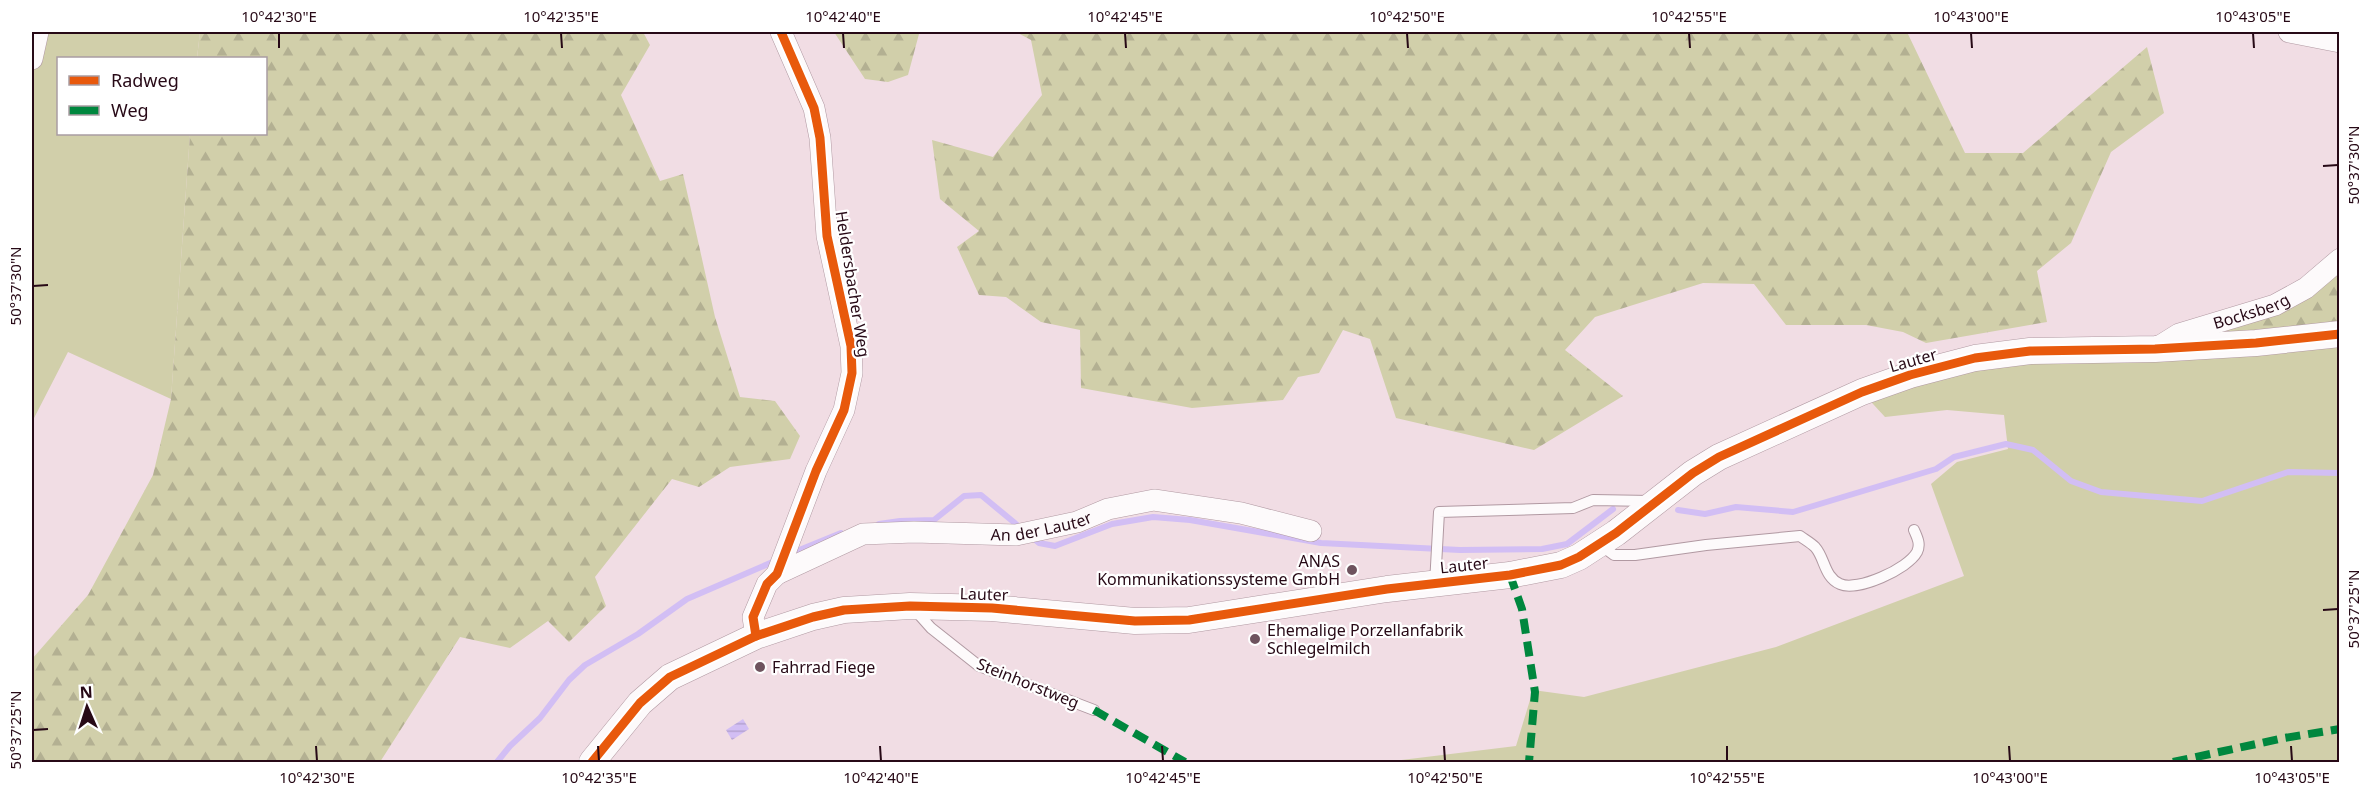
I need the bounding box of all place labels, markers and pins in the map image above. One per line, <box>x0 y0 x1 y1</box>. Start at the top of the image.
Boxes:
place label: ANAS Kommunikationssysteme GmbH <box>1097 550 1340 590</box>
marker: ANAS Kommunikationssysteme GmbH <box>1345 563 1359 577</box>
place label: Ehemalige Porzellanfabrik Schlegelmilch <box>1267 619 1464 659</box>
marker: Ehemalige Porzellanfabrik Schlegelmilch <box>1248 632 1262 646</box>
place label: Fahrrad Fiege <box>772 656 875 678</box>
marker: Fahrrad Fiege <box>753 660 767 674</box>

